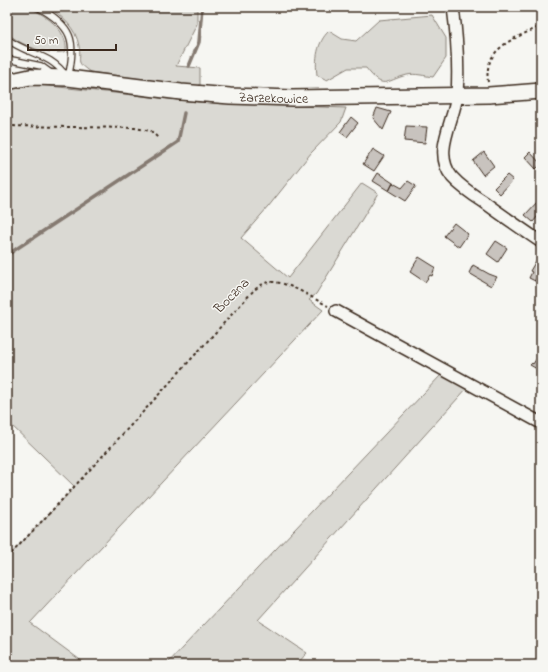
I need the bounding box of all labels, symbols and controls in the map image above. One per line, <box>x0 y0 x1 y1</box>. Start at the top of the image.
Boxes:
scale bar <box>28 26 116 52</box>
text: 50 m <box>34 32 58 50</box>
street label: Zarzekowice <box>238 87 309 110</box>
street label: Boczna <box>209 273 255 319</box>

